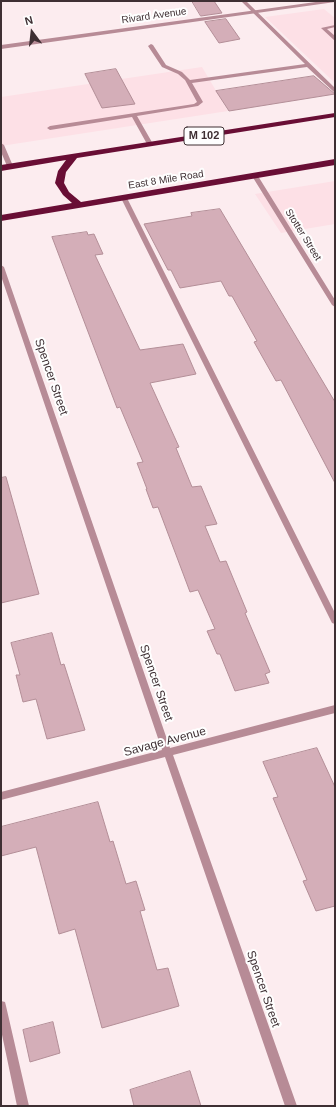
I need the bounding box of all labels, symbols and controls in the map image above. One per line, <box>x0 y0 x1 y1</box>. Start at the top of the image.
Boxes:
street label: Rivard Avenue <box>121 6 187 26</box>
north arrow <box>12 12 52 52</box>
text: N <box>23 14 34 27</box>
road number: M 102 <box>184 127 224 145</box>
street label: East 8 Mile Road <box>127 168 205 192</box>
street label: Stotter Street <box>282 207 324 263</box>
street label: Spencer Street <box>31 337 71 417</box>
street label: Spencer Street <box>136 643 176 723</box>
street label: Savage Avenue <box>122 724 208 760</box>
street label: Spencer Street <box>243 949 283 1029</box>

